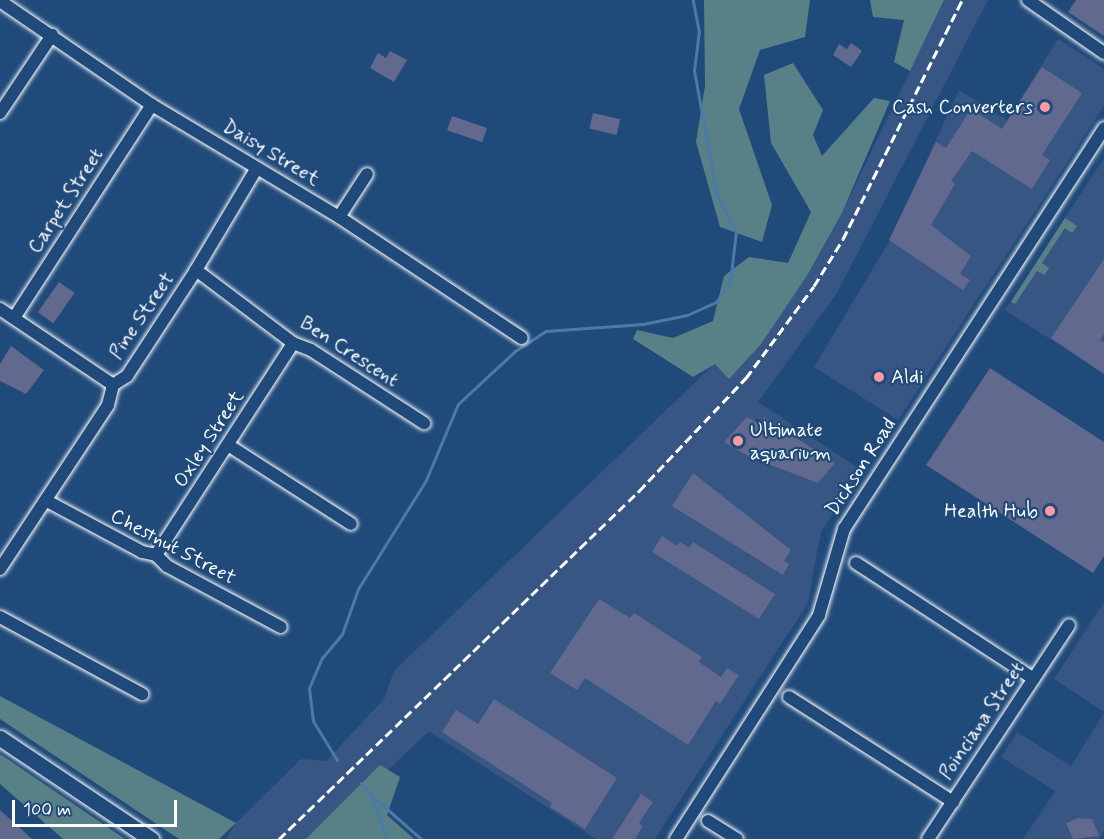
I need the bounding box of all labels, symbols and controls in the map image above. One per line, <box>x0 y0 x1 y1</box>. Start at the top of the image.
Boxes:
place label: Cash Converters <box>892 95 1033 119</box>
marker: Cash Converters <box>1038 100 1052 114</box>
street label: Daisy Street <box>218 115 324 191</box>
street label: Carpet Street <box>22 142 110 260</box>
street label: Pine Street <box>104 268 180 364</box>
street label: Ben Crescent <box>294 310 404 394</box>
place label: Aldi <box>891 365 924 389</box>
marker: Aldi <box>872 370 886 384</box>
street label: Oxley Street <box>169 386 249 492</box>
street label: Dickson Road <box>821 414 901 520</box>
place label: Ultimate aquarium <box>750 418 831 465</box>
marker: Ultimate aquarium <box>731 434 745 448</box>
place label: Health Hub <box>944 499 1038 523</box>
street label: Chestnut Street <box>107 504 239 590</box>
marker: Health Hub <box>1043 504 1057 518</box>
street label: Poinciana Street <box>933 656 1031 786</box>
scale bar <box>15 788 180 826</box>
text: 100 m <box>23 798 71 822</box>

